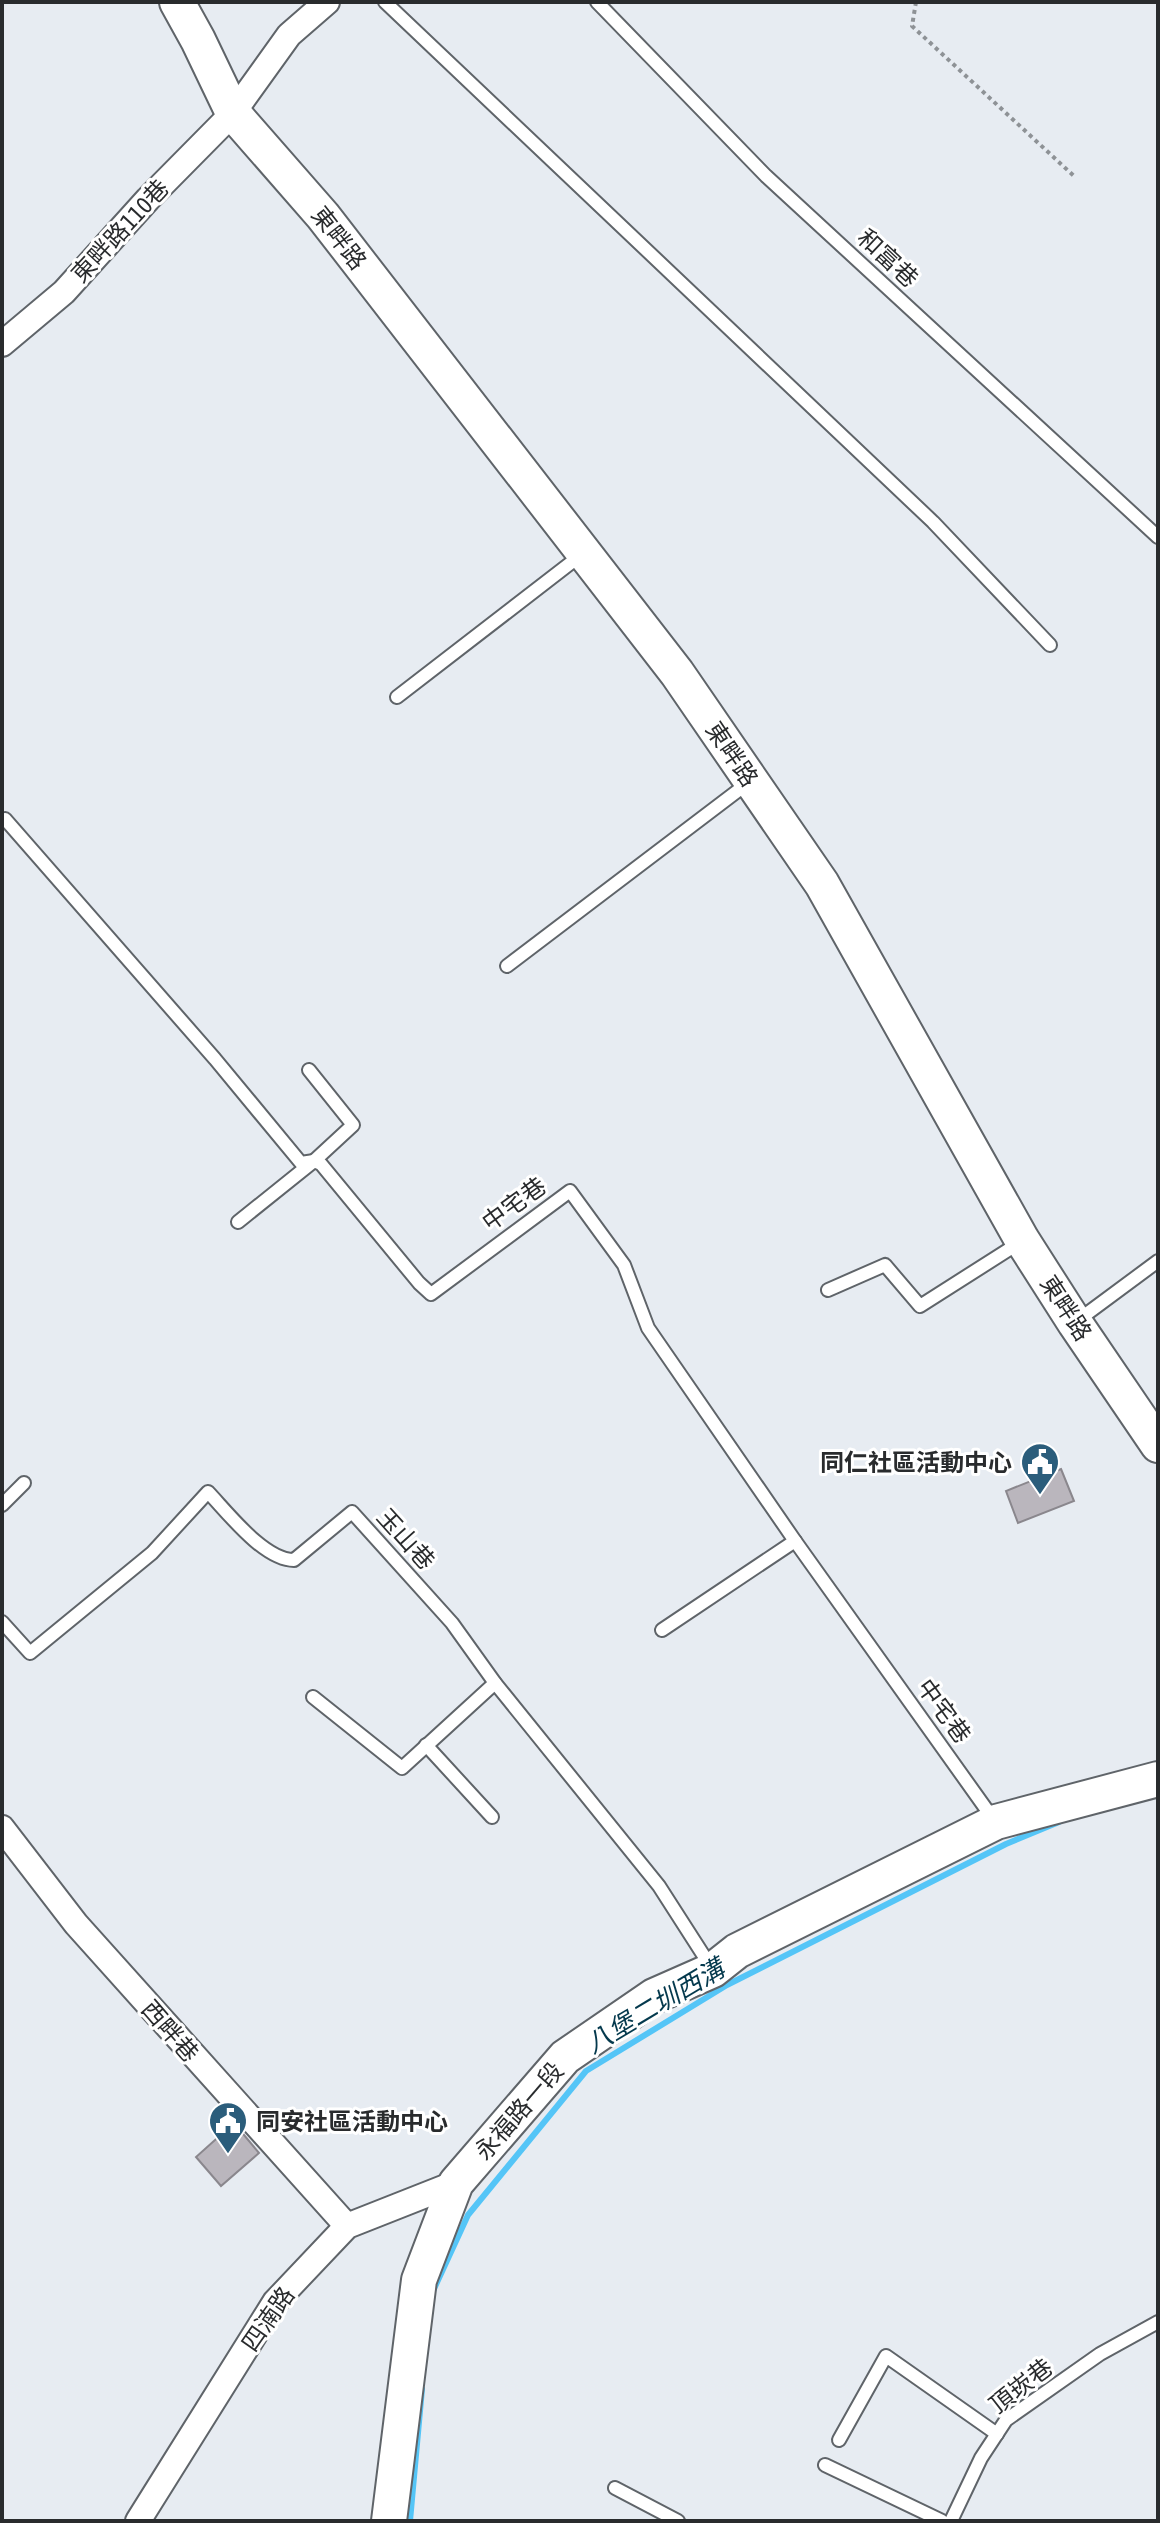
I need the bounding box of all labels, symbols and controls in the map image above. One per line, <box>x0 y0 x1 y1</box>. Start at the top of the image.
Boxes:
street label: 東畔路110巷 <box>66 174 174 288</box>
street label: 東畔路 <box>306 201 372 275</box>
street label: 和富巷 <box>852 224 924 292</box>
street label: 東畔路 <box>701 717 763 791</box>
street label: 中宅巷 <box>477 1172 551 1236</box>
street label: 東畔路 <box>1035 1270 1097 1346</box>
public building icon: 同仁社區活動中心 <box>1019 1441 1061 1496</box>
place label: 同仁社區活動中心 <box>820 1449 1012 1476</box>
street label: 玉山巷 <box>372 1503 440 1575</box>
street label: 中宅巷 <box>912 1674 976 1748</box>
water label: 八堡二圳西溝 <box>580 1951 733 2059</box>
street label: 西畔巷 <box>136 1995 204 2067</box>
street label: 永福路一段 <box>469 2057 569 2165</box>
public building icon: 同安社區活動中心 <box>207 2100 249 2155</box>
place label: 同安社區活動中心 <box>256 2108 448 2135</box>
street label: 四湳路 <box>236 2282 300 2356</box>
street label: 頂崁巷 <box>984 2353 1058 2419</box>

